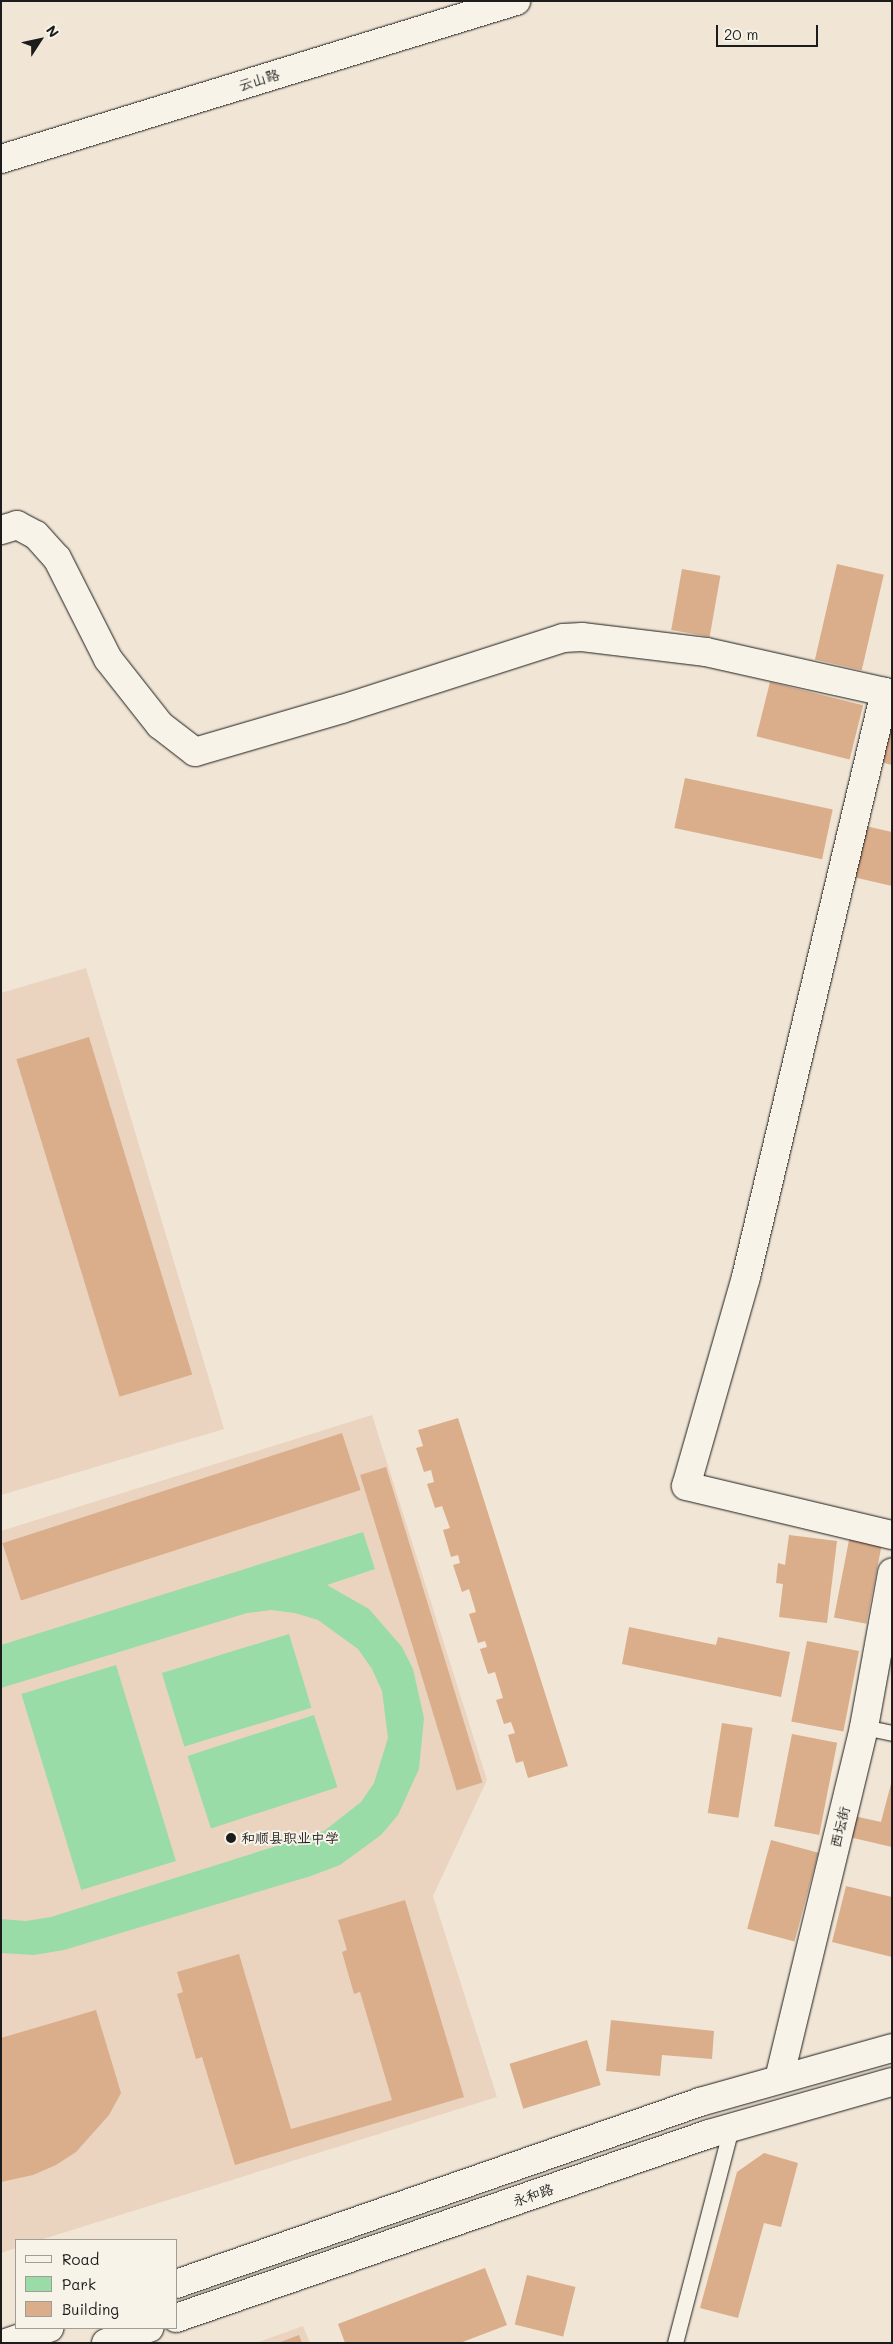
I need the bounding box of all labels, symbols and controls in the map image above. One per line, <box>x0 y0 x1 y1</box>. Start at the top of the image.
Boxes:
north arrow <box>15 15 65 65</box>
scale bar <box>718 15 820 47</box>
text: N <box>42 21 64 41</box>
text: 20 m <box>724 24 758 44</box>
street label: 云山路 <box>236 66 282 94</box>
street label: 西坛街 <box>827 1805 853 1849</box>
place label: 和顺县职业中学 <box>241 1830 339 1846</box>
marker: 和顺县职业中学 <box>225 1832 237 1844</box>
street label: 永和路 <box>510 2180 556 2210</box>
legend <box>15 2239 178 2329</box>
text: Road <box>62 2249 99 2269</box>
text: Park <box>62 2274 96 2294</box>
text: Building <box>62 2299 119 2319</box>

